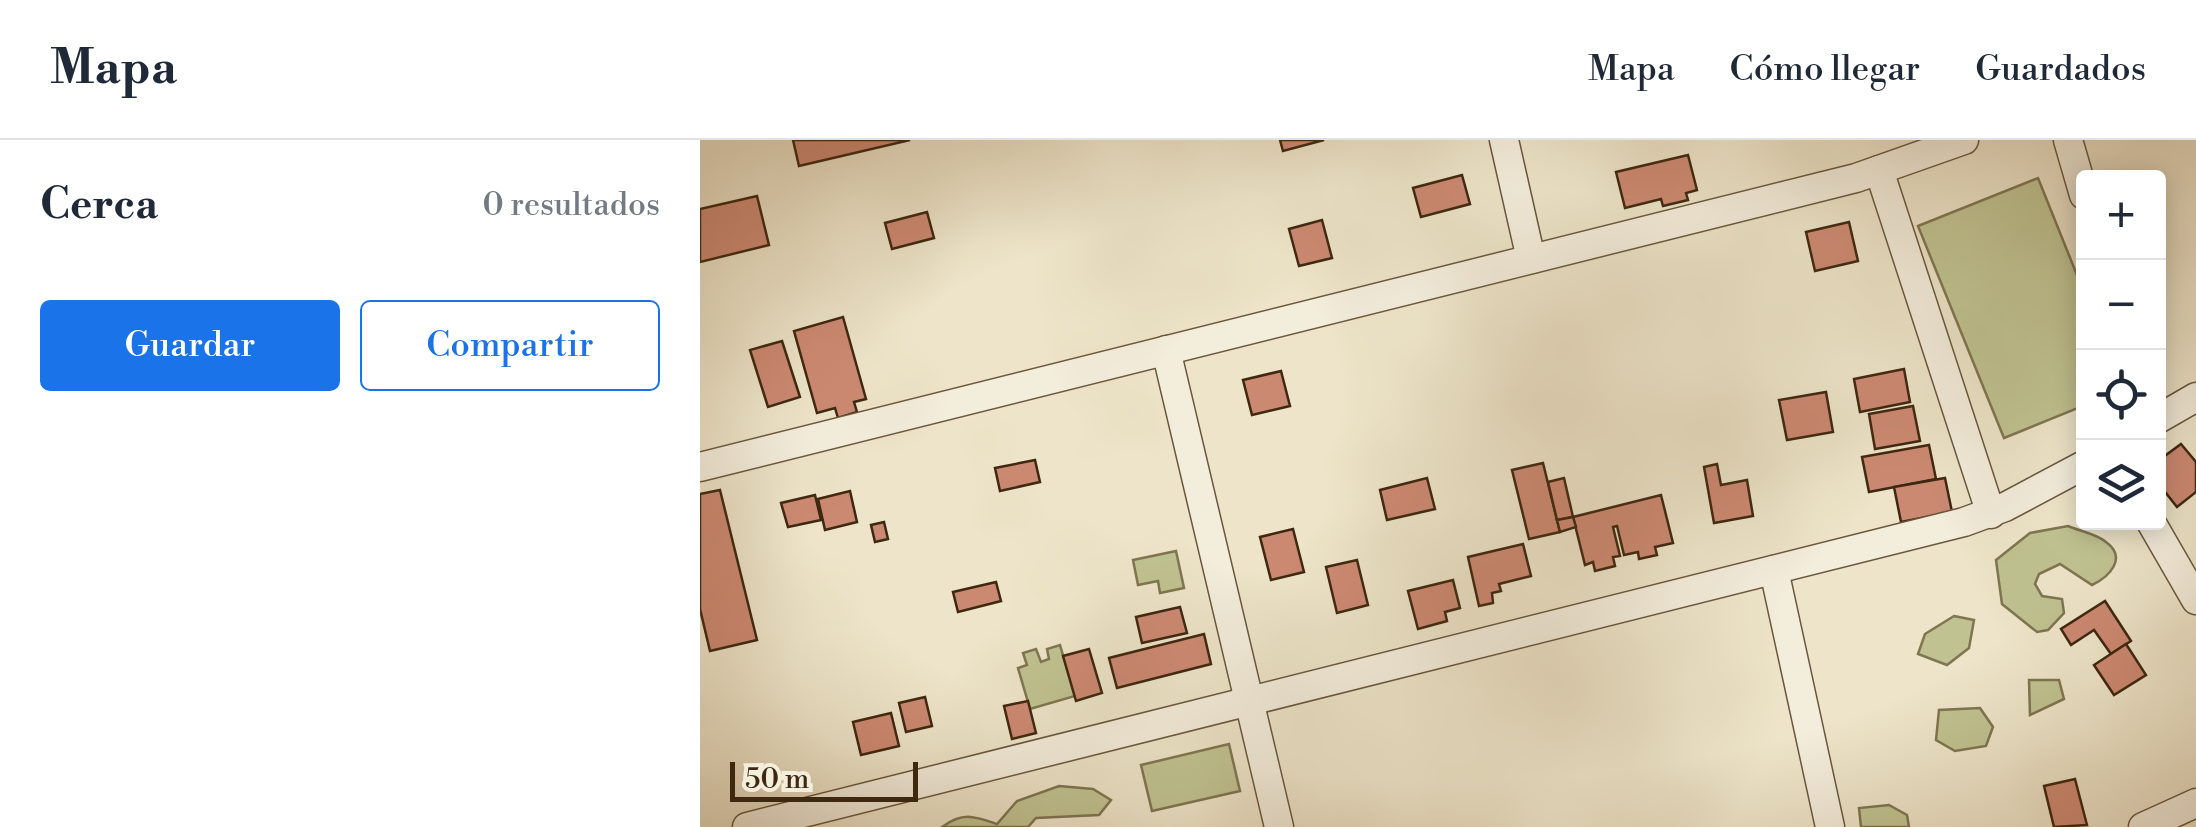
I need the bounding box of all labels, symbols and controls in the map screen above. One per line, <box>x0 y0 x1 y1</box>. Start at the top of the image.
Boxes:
text: Mapa <box>50 39 177 99</box>
text: Mapa <box>1588 48 1675 91</box>
text: Cómo llegar <box>1730 48 1920 91</box>
text: Guardados <box>1975 48 2146 91</box>
map controls <box>2076 170 2166 530</box>
button: + <box>2076 170 2166 260</box>
text: Cerca <box>40 179 158 232</box>
text: 0 resultados <box>483 185 660 225</box>
button: − <box>2076 260 2166 350</box>
button: Guardar <box>40 300 340 391</box>
button: Compartir <box>360 300 660 391</box>
button: locate <box>2076 350 2166 440</box>
button: layers <box>2076 440 2166 530</box>
scale bar <box>730 757 918 802</box>
text: 50 m <box>745 762 809 797</box>

